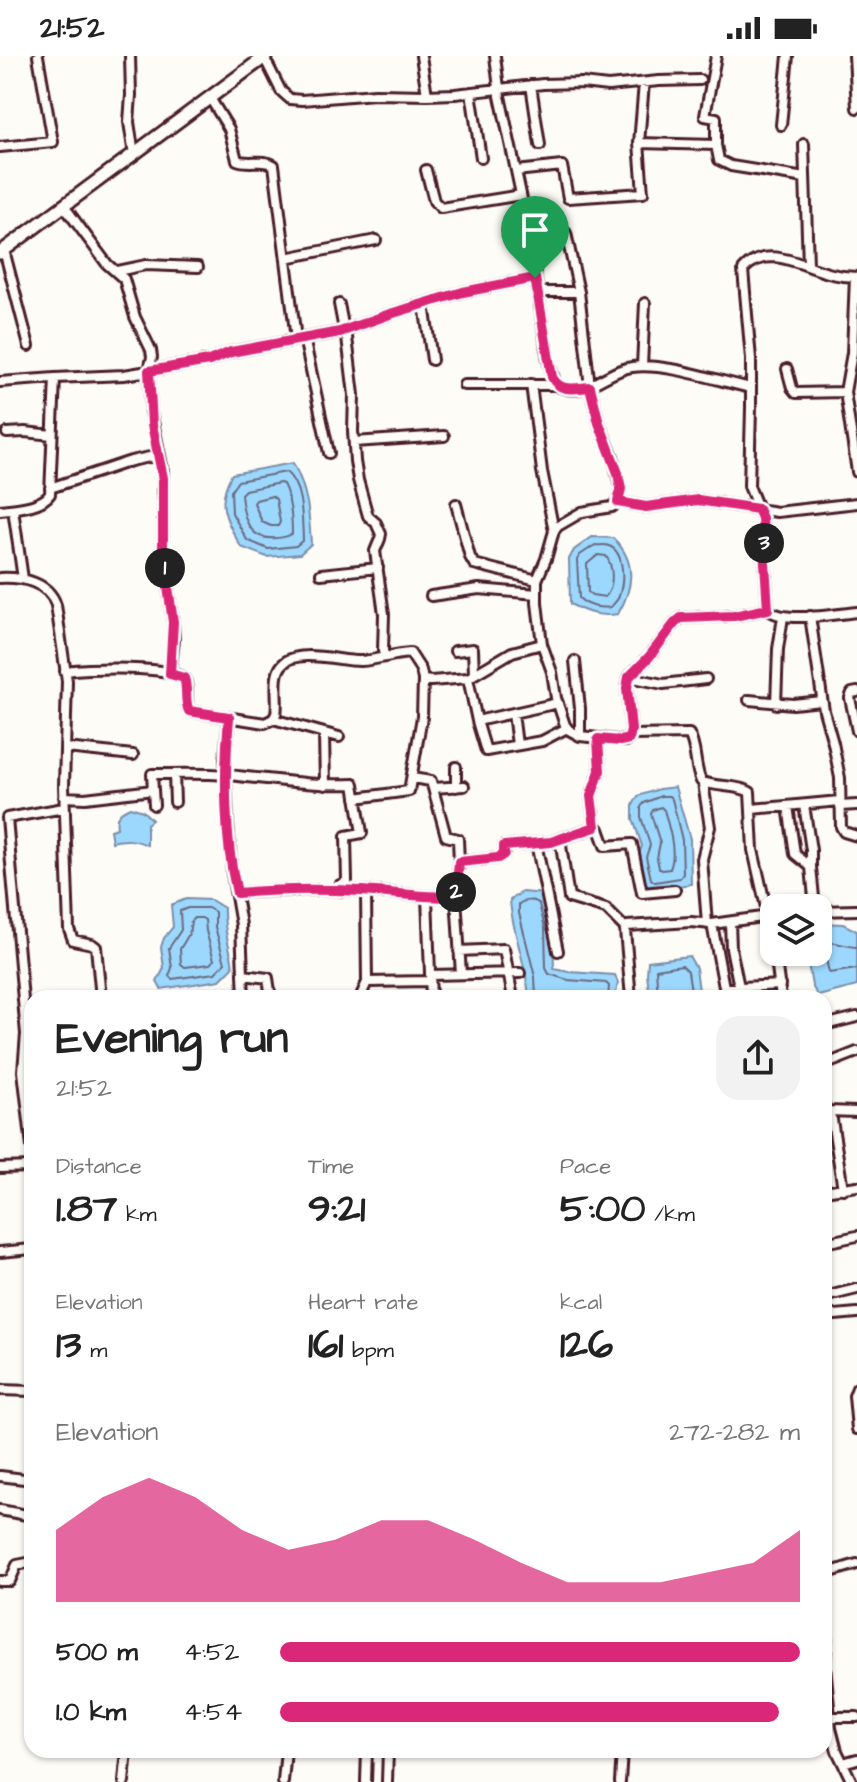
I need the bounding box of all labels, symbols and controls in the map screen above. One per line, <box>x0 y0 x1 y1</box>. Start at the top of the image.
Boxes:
text: 21:52 <box>40 7 104 49</box>
pin <box>501 196 569 278</box>
icon: arrive <box>513 208 557 252</box>
pin: 3 <box>744 523 784 563</box>
text: 3 <box>758 527 770 558</box>
pin: 1 <box>145 548 185 588</box>
text: 1 <box>164 552 166 583</box>
pin: 2 <box>436 872 476 912</box>
text: 2 <box>450 876 462 907</box>
map controls <box>760 894 832 966</box>
button: layers <box>760 894 832 966</box>
text: Evening run <box>56 1009 288 1070</box>
button: share <box>716 1016 800 1100</box>
text: 21:52 <box>56 1070 112 1106</box>
text: Distance <box>56 1151 142 1182</box>
text: Time <box>308 1151 354 1182</box>
text: Pace <box>560 1151 611 1182</box>
text: 1.87 <box>56 1182 117 1237</box>
text: 9:21 <box>308 1182 365 1237</box>
text: 5:00 <box>560 1182 645 1237</box>
text: km <box>117 1199 157 1230</box>
text: /km <box>645 1199 695 1230</box>
text: Elevation <box>56 1287 143 1318</box>
text: Heart rate <box>308 1287 418 1318</box>
text: kcal <box>560 1287 602 1318</box>
text: 13 <box>56 1318 81 1373</box>
text: 161 <box>308 1318 343 1373</box>
text: 126 <box>560 1318 613 1373</box>
text: m <box>81 1335 107 1366</box>
text: bpm <box>343 1335 394 1366</box>
text: Elevation <box>56 1414 158 1450</box>
text: 272–282 m <box>669 1414 800 1450</box>
text: 500 m <box>56 1634 138 1670</box>
text: 4:52 <box>184 1634 239 1670</box>
text: 1.0 km <box>56 1694 126 1730</box>
text: 4:54 <box>184 1694 242 1730</box>

